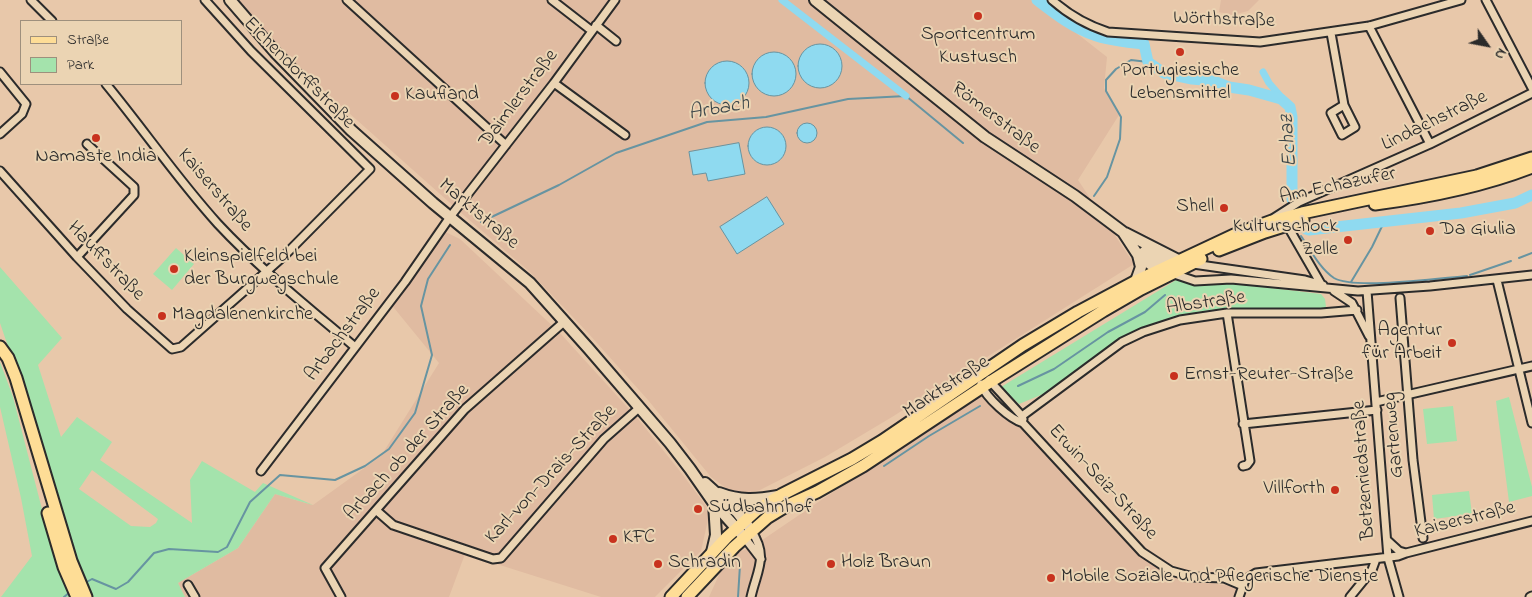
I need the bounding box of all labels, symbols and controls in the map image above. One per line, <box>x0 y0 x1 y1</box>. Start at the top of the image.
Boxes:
street label: Wörthstraße <box>1173 7 1275 35</box>
marker: Sportcentrum Kustusch <box>972 10 984 22</box>
street label: Eichendorffstraße <box>237 13 359 135</box>
legend <box>20 20 182 85</box>
north arrow <box>1462 20 1512 70</box>
place label: Sportcentrum Kustusch <box>921 24 1035 71</box>
text: Straße <box>67 29 109 51</box>
text: N <box>1489 44 1511 63</box>
street label: Daimlerstraße <box>475 45 565 153</box>
marker: Portugiesische Lebensmittel <box>1174 46 1186 58</box>
text: Park <box>67 54 94 76</box>
place label: Portugiesische Lebensmittel <box>1121 60 1239 107</box>
street label: Römerstraße <box>946 78 1044 160</box>
place label: Kaufland <box>405 84 479 108</box>
street label: Lindachstraße <box>1378 86 1492 158</box>
marker: Kaufland <box>389 90 401 102</box>
water label: Arbach <box>687 92 751 128</box>
water label: Echaz <box>1276 114 1304 168</box>
marker: Namaste India <box>90 132 102 144</box>
street label: Kaiserstraße <box>171 144 257 238</box>
place label: Namaste India <box>35 146 157 170</box>
street label: Am Echazufer <box>1278 163 1398 211</box>
street label: Marktstraße <box>433 174 523 256</box>
place label: Shell <box>1176 196 1214 220</box>
marker: Shell <box>1218 202 1230 214</box>
place label: Kulturschock Zelle <box>1233 216 1338 263</box>
street label: Hauffstraße <box>61 217 149 307</box>
place label: Da Giulia <box>1440 219 1516 243</box>
marker: Da Giulia <box>1424 225 1436 237</box>
marker: Kulturschock Zelle <box>1342 234 1354 246</box>
place label: Kleinspielfeld bei der Burgwegschule <box>184 246 339 293</box>
marker: Kleinspielfeld bei der Burgwegschule <box>168 263 180 275</box>
street label: Arbachstraße <box>301 283 387 387</box>
street label: Albstraße <box>1165 287 1247 321</box>
place label: Magdalenenkirche <box>172 304 313 328</box>
marker: Magdalenenkirche <box>156 310 168 322</box>
place label: Agentur für Arbeit <box>1362 320 1442 367</box>
marker: Agentur für Arbeit <box>1446 337 1458 349</box>
street label: Marktstraße <box>899 351 995 425</box>
place label: Ernst-Reuter-Straße <box>1184 364 1353 388</box>
marker: Ernst-Reuter-Straße <box>1168 370 1180 382</box>
street label: Arbach ob der Straße <box>340 380 476 526</box>
street label: Gartenweg <box>1379 391 1411 479</box>
street label: Karl-von-Drais-Straße <box>481 400 623 550</box>
street label: Betzenriedstraße <box>1348 400 1382 540</box>
street label: Erwin-Seiz-Straße <box>1042 420 1162 546</box>
place label: Villforth <box>1263 478 1325 502</box>
marker: Villforth <box>1329 484 1341 496</box>
place label: Südbahnhof <box>708 497 813 521</box>
street label: Kaiserstraße <box>1412 497 1518 545</box>
marker: Südbahnhof <box>692 503 704 515</box>
place label: KFC <box>623 527 655 551</box>
marker: KFC <box>607 533 619 545</box>
place label: Schradin <box>668 552 741 576</box>
place label: Holz Braun <box>841 552 931 576</box>
marker: Schradin <box>652 558 664 570</box>
marker: Holz Braun <box>825 558 837 570</box>
place label: Mobile Soziale und Pflegerische Dienste <box>1061 566 1378 590</box>
marker: Mobile Soziale und Pflegerische Dienste <box>1045 572 1057 584</box>

